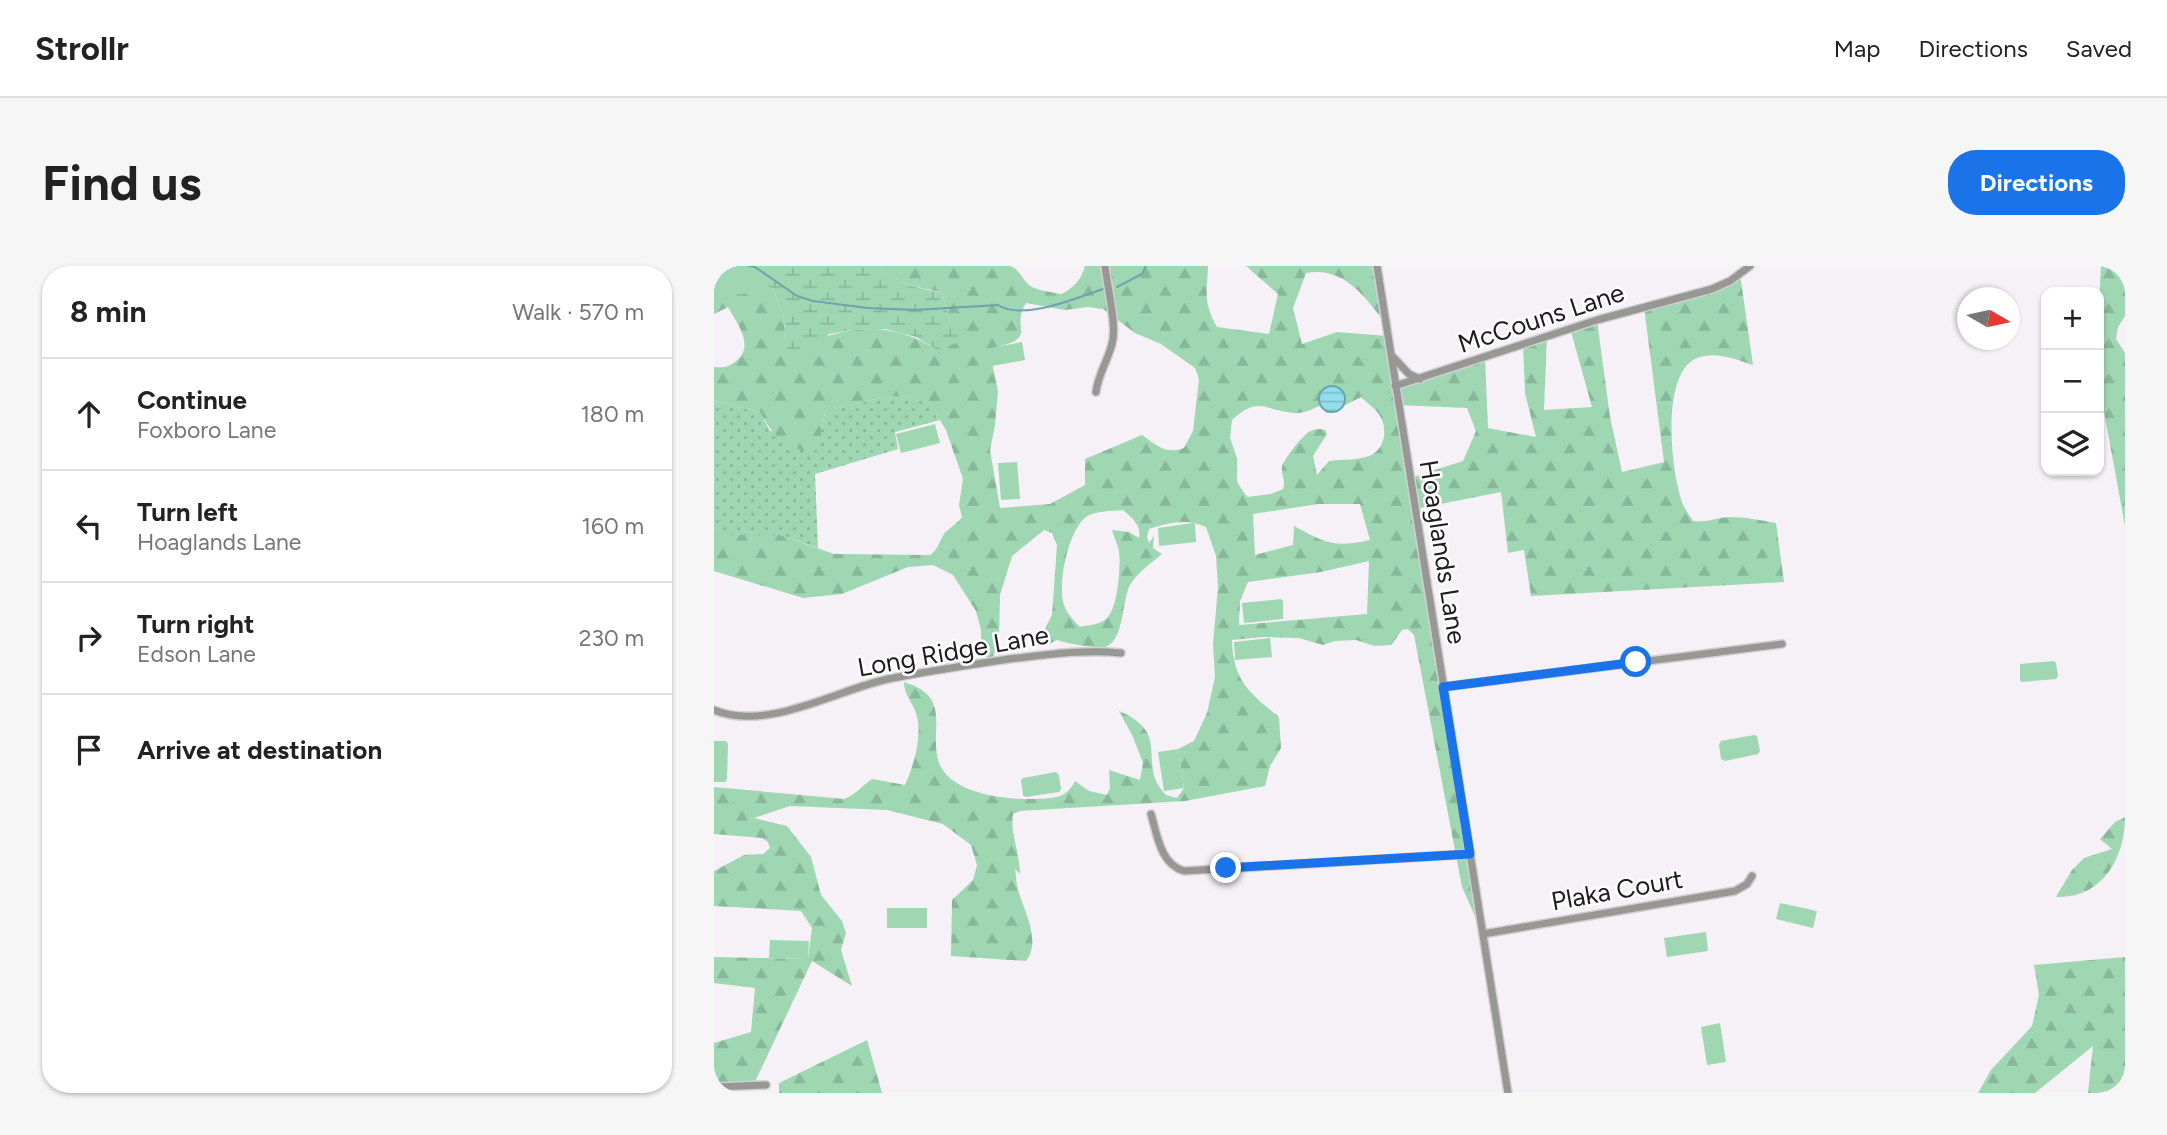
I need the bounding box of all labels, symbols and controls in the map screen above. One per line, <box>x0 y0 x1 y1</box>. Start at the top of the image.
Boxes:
text: Strollr <box>35 29 129 68</box>
text: Map <box>1834 34 1880 63</box>
text: Directions <box>1918 34 2028 63</box>
text: Saved <box>2066 34 2132 63</box>
button: Directions <box>1948 150 2125 215</box>
text: Find us <box>42 153 201 212</box>
street label: McCouns Lane <box>1454 276 1628 360</box>
north arrow <box>1957 287 2020 350</box>
map controls <box>2041 287 2104 476</box>
button: + <box>2041 287 2104 350</box>
text: 8 min <box>70 293 147 330</box>
text: Walk · 570 m <box>512 298 644 326</box>
button: − <box>2041 350 2104 413</box>
text: Continue <box>137 384 247 416</box>
icon: ahead <box>70 395 108 433</box>
text: 180 m <box>580 400 644 428</box>
button: layers <box>2041 413 2104 476</box>
text: Foxboro Lane <box>137 416 276 444</box>
street label: Hoaglands Lane <box>1413 458 1473 646</box>
text: Turn left <box>137 496 238 528</box>
icon: left <box>70 507 108 545</box>
text: 160 m <box>581 512 644 540</box>
text: Hoaglands Lane <box>137 528 301 556</box>
text: Turn right <box>137 608 254 640</box>
street label: Long Ridge Lane <box>855 618 1051 684</box>
icon: right <box>70 619 108 657</box>
text: 230 m <box>579 624 644 652</box>
text: Edson Lane <box>137 640 256 668</box>
route start <box>1620 646 1651 677</box>
icon: arrive <box>70 731 108 769</box>
text: Arrive at destination <box>137 734 382 766</box>
route end <box>1210 852 1241 883</box>
street label: Plaka Court <box>1549 863 1685 917</box>

